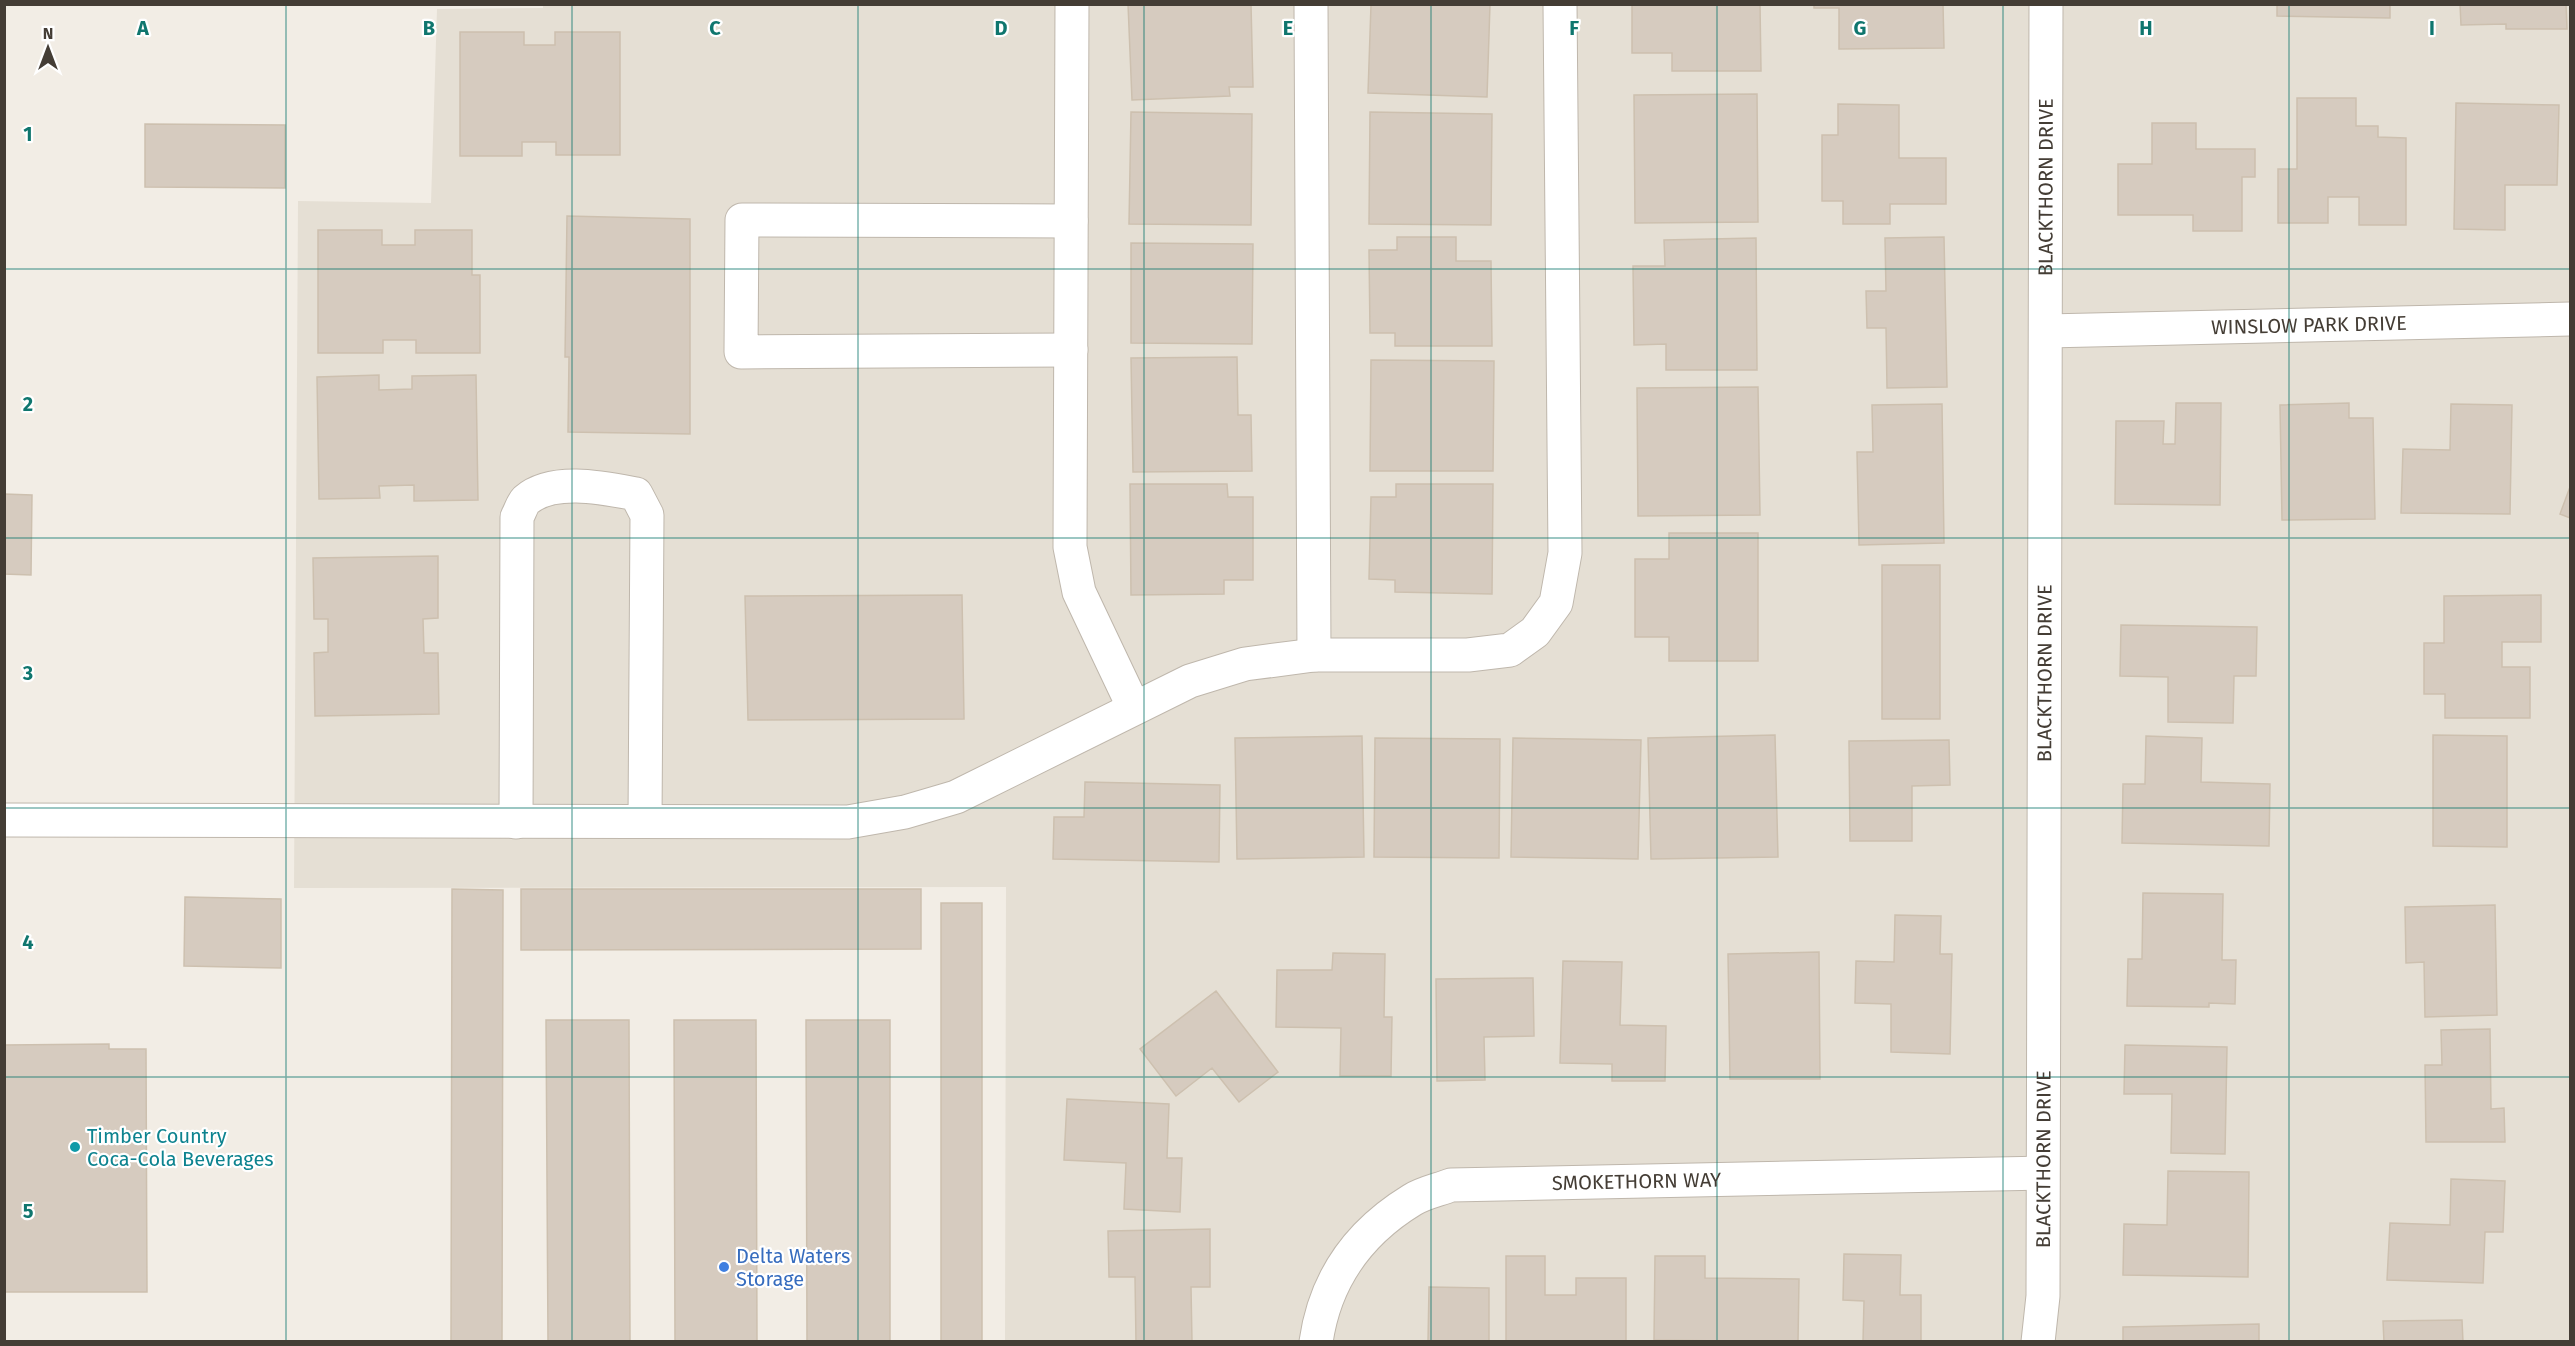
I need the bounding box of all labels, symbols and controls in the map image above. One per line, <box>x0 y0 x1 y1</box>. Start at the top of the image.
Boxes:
text: A <box>136 16 150 40</box>
text: B <box>423 16 435 40</box>
text: C <box>709 16 721 40</box>
text: D <box>994 16 1008 40</box>
text: E <box>1283 16 1293 40</box>
text: F <box>1569 16 1579 40</box>
text: G <box>1854 16 1866 40</box>
text: H <box>2139 16 2153 40</box>
text: I <box>2429 16 2435 40</box>
north arrow <box>18 18 78 78</box>
text: N <box>43 24 53 43</box>
street label: BLACKTHORN DRIVE <box>2033 98 2058 276</box>
text: 1 <box>23 122 33 146</box>
street label: WINSLOW PARK DRIVE <box>2211 311 2407 339</box>
text: 2 <box>23 392 33 416</box>
street label: BLACKTHORN DRIVE <box>2032 584 2057 762</box>
text: 3 <box>22 661 33 685</box>
text: 4 <box>22 930 34 954</box>
street label: BLACKTHORN DRIVE <box>2031 1070 2056 1248</box>
place label: Timber Country Coca-Cola Beverages <box>87 1124 274 1171</box>
marker: Timber Country Coca-Cola Beverages <box>68 1140 82 1154</box>
street label: SMOKETHORN WAY <box>1552 1168 1721 1195</box>
text: 5 <box>23 1199 34 1223</box>
place label: Delta Waters Storage <box>736 1244 850 1291</box>
marker: Delta Waters Storage <box>717 1260 731 1274</box>

